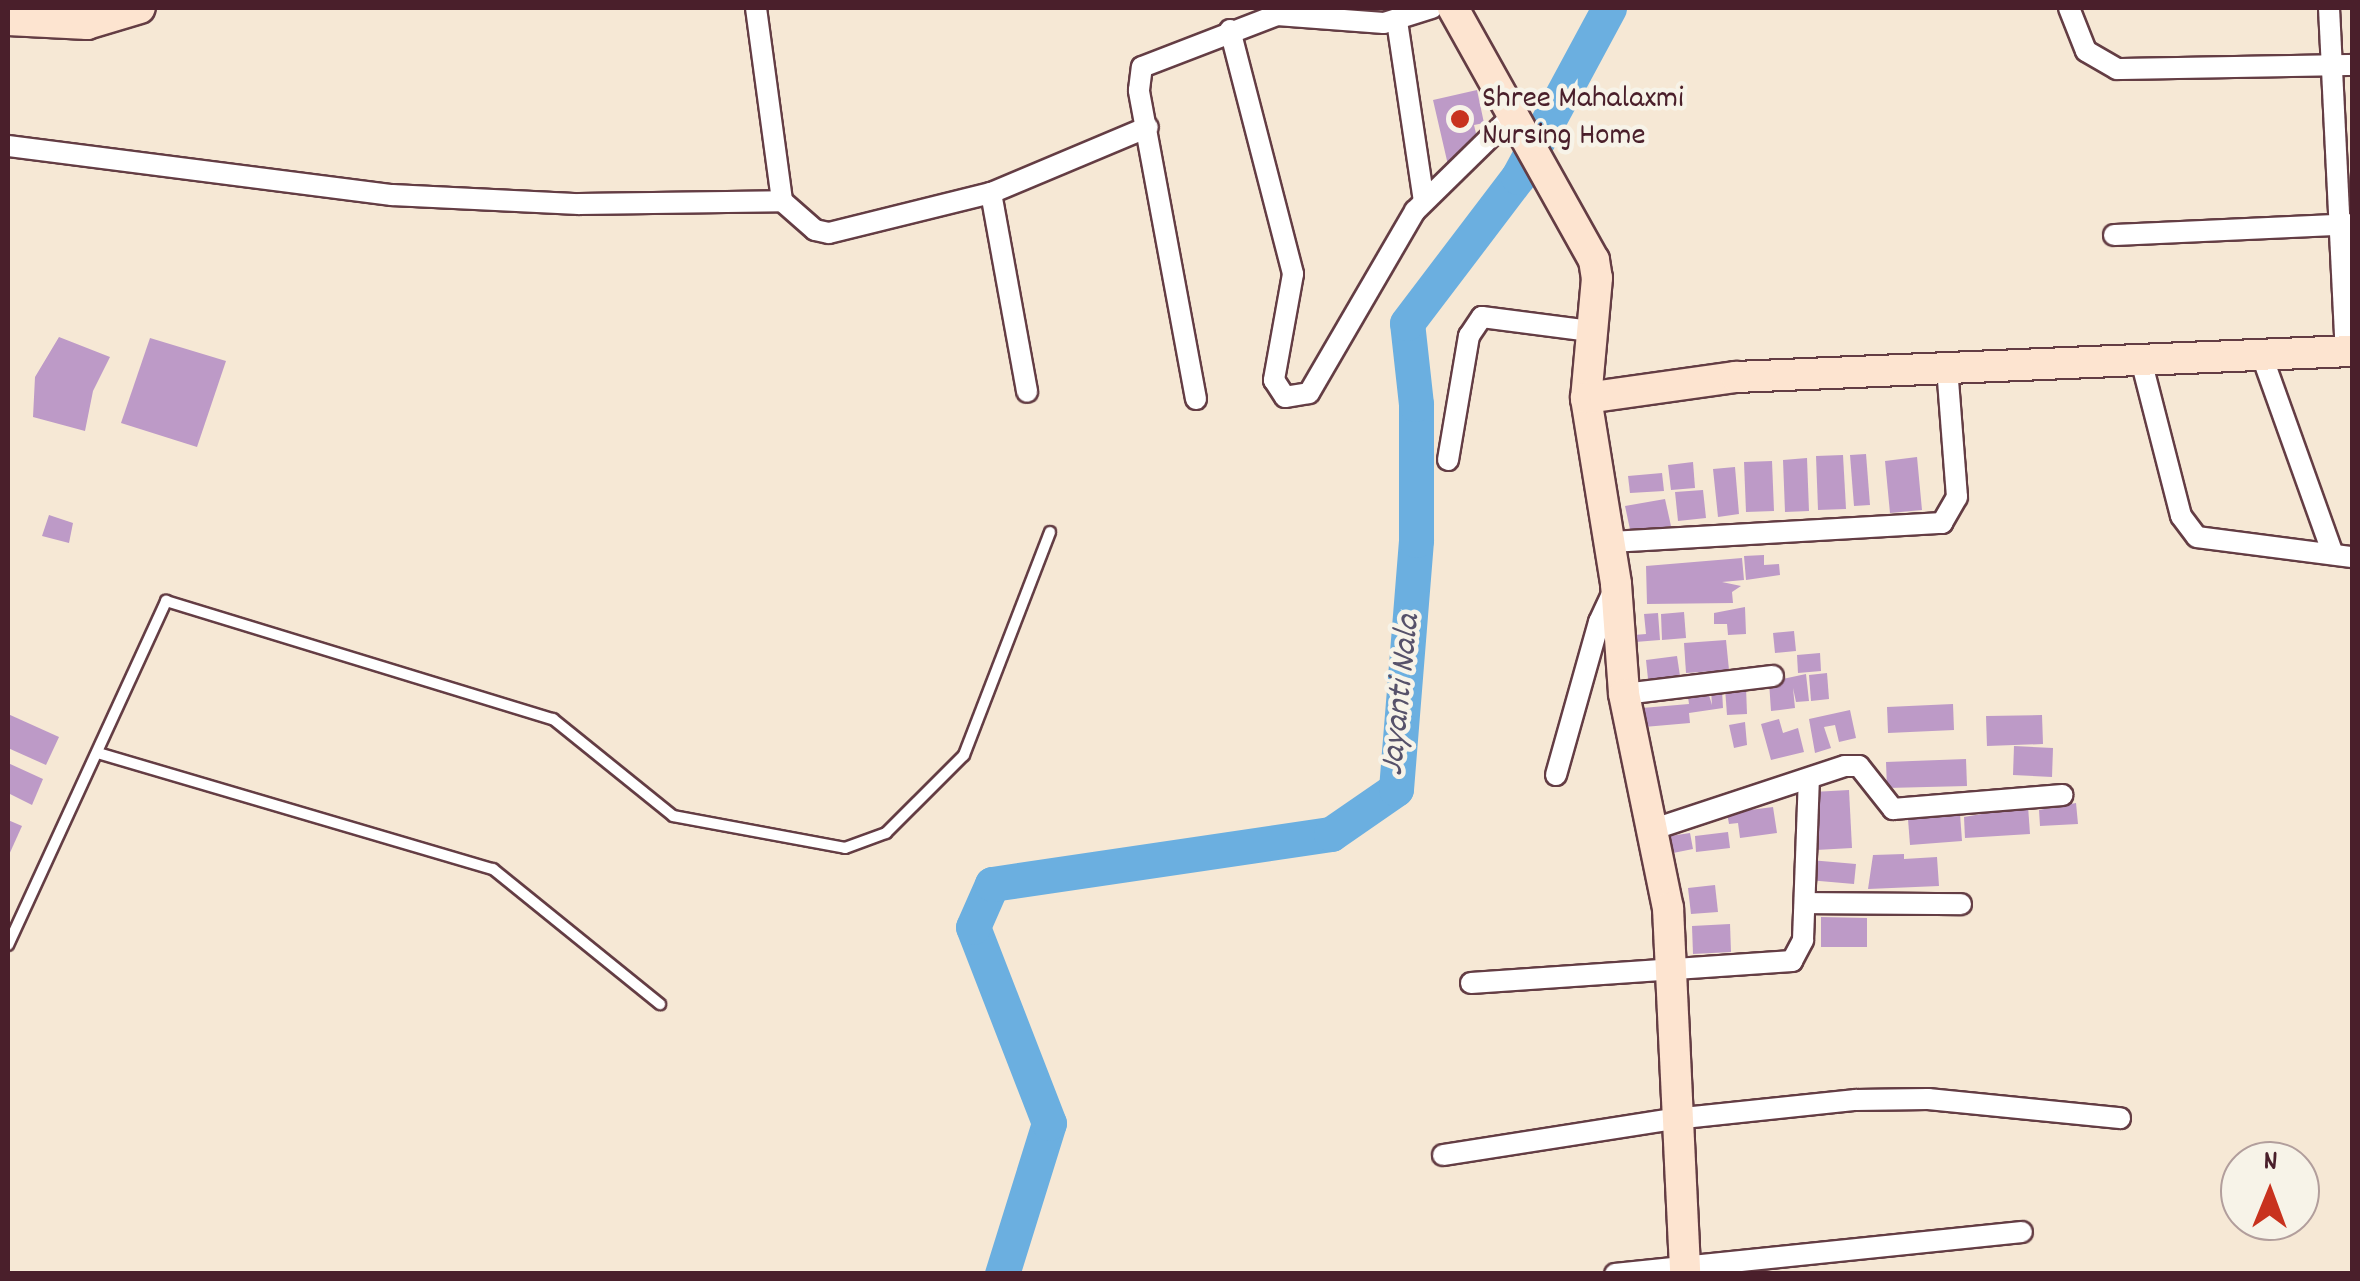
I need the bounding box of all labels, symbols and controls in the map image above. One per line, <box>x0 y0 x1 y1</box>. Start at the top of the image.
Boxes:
place label: Shree Mahalaxmi Nursing Home <box>1482 82 1684 157</box>
marker: Shree Mahalaxmi Nursing Home <box>1447 106 1473 132</box>
water label: Jayanti Nala <box>1373 612 1431 778</box>
north arrow <box>2220 1141 2320 1241</box>
text: N <box>2263 1143 2278 1183</box>

